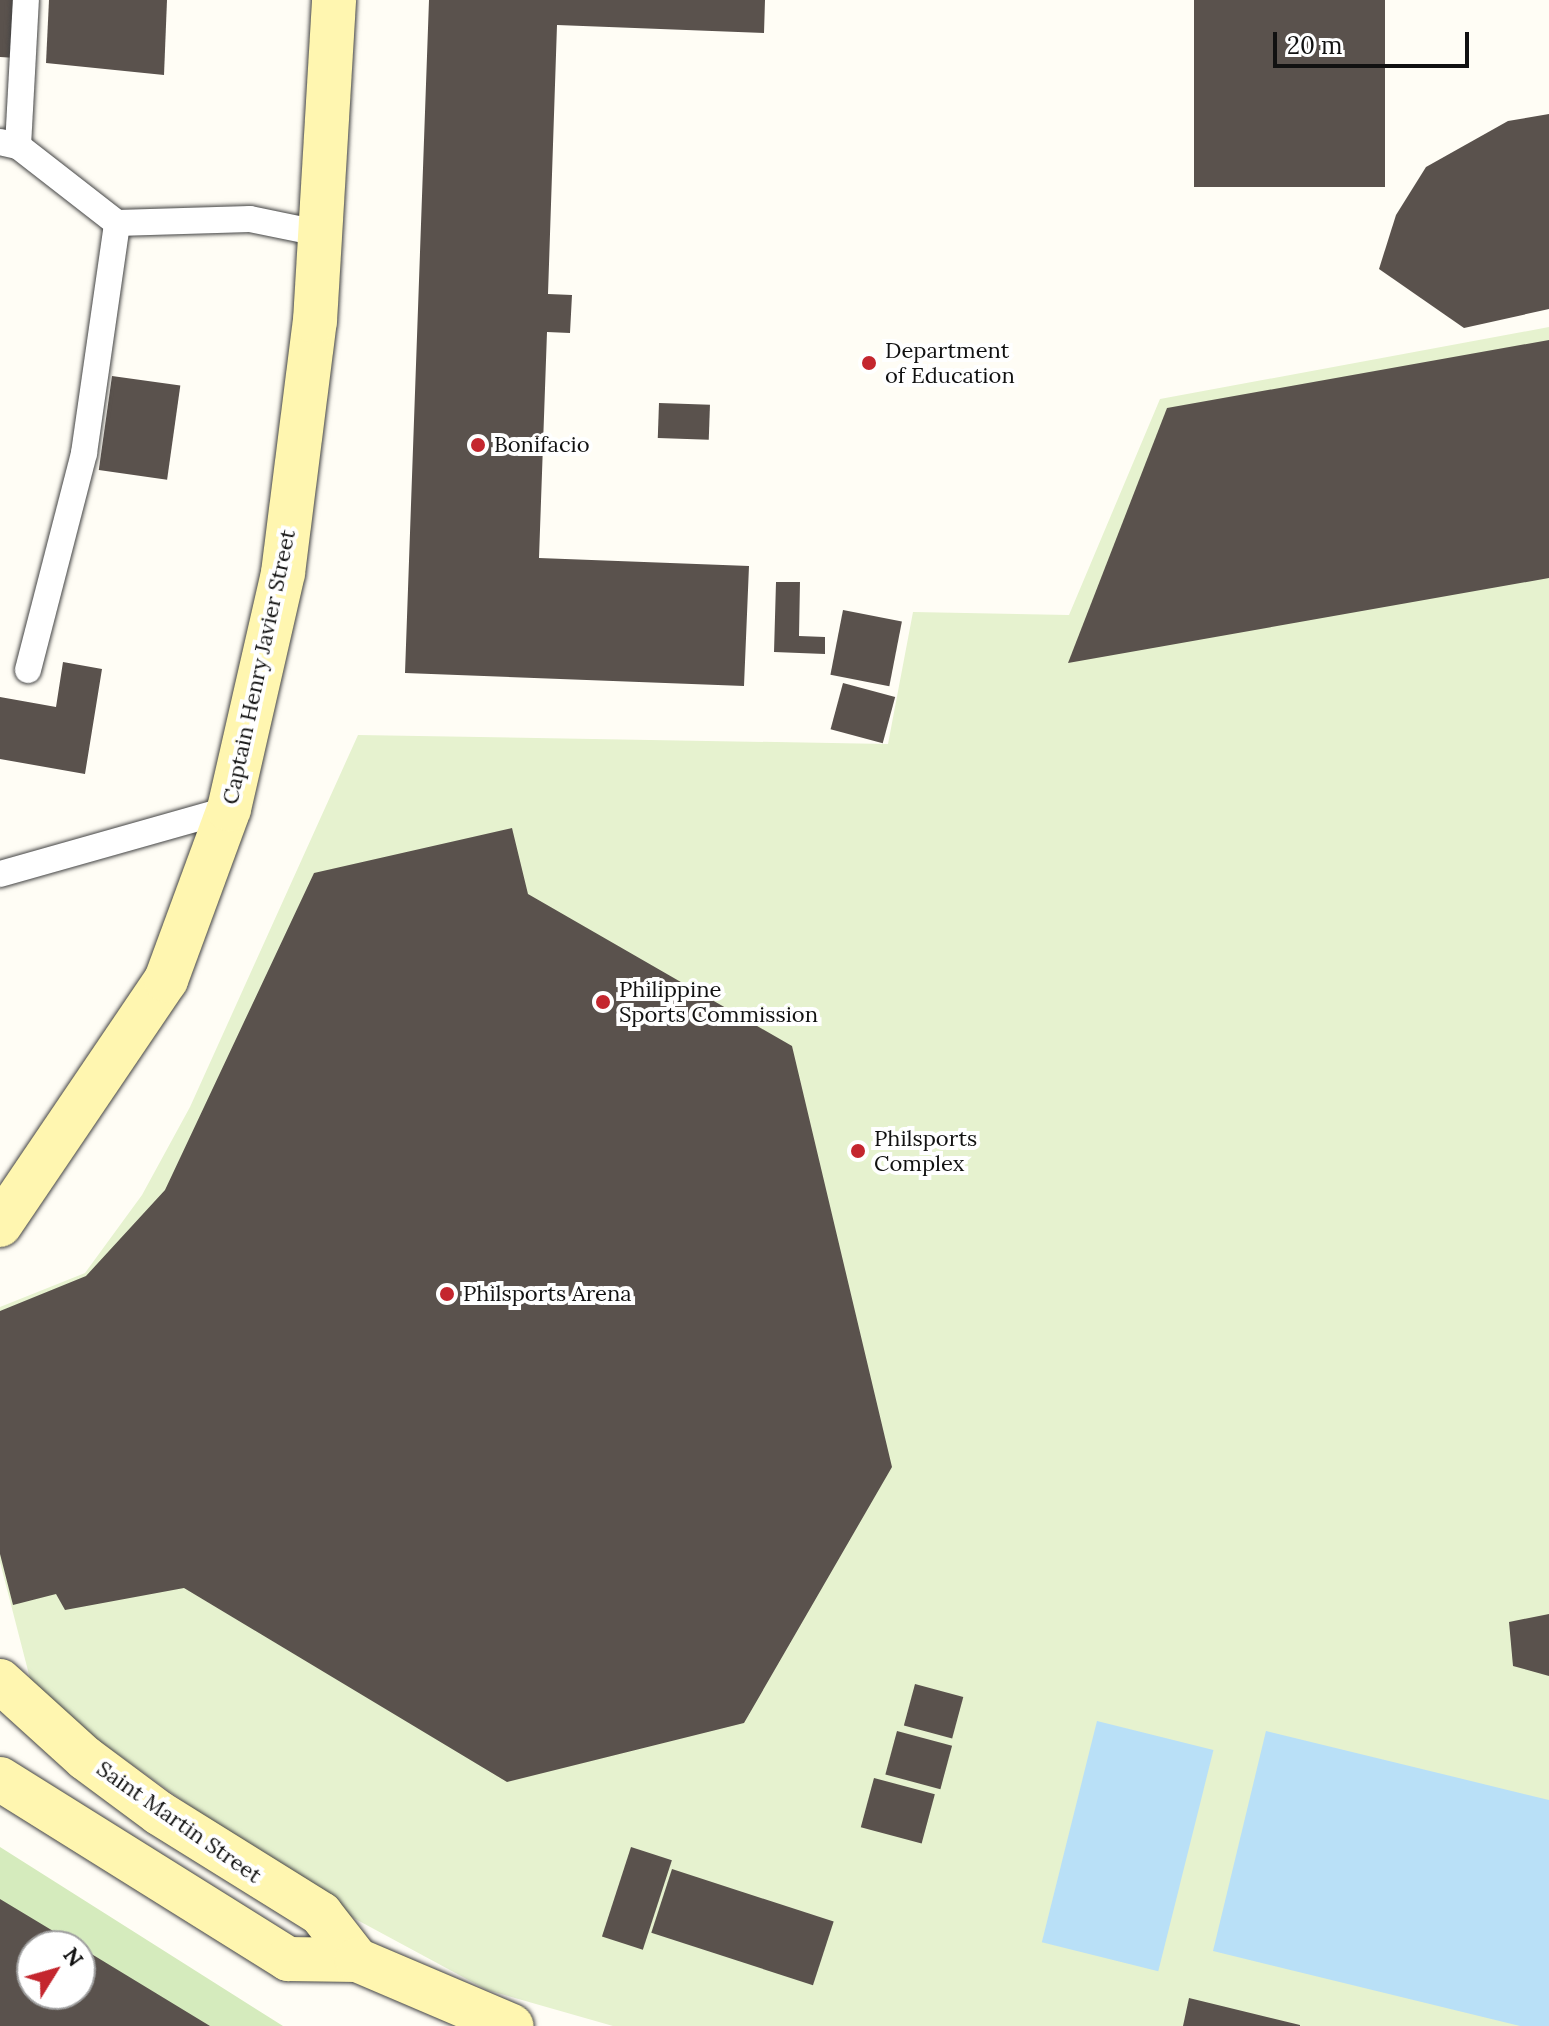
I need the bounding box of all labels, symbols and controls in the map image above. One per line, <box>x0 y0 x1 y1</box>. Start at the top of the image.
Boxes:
scale bar <box>1277 16 1473 66</box>
text: 20 m <box>1287 30 1343 61</box>
place label: Department of Education <box>885 337 1015 388</box>
marker: Department of Education <box>860 354 878 372</box>
place label: Bonifacio <box>494 432 590 458</box>
marker: Bonifacio <box>469 436 487 454</box>
street label: Captain Henry Javier Street <box>217 527 301 807</box>
place label: Philippine Sports Commission <box>619 976 818 1028</box>
marker: Philippine Sports Commission <box>594 993 612 1011</box>
place label: Philsports Complex <box>874 1125 977 1176</box>
marker: Philsports Complex <box>849 1142 867 1160</box>
place label: Philsports Arena <box>463 1281 632 1307</box>
marker: Philsports Arena <box>438 1285 456 1303</box>
street label: Saint Martin Street <box>92 1755 266 1889</box>
north arrow <box>16 1930 96 2010</box>
text: N <box>57 1942 90 1972</box>

